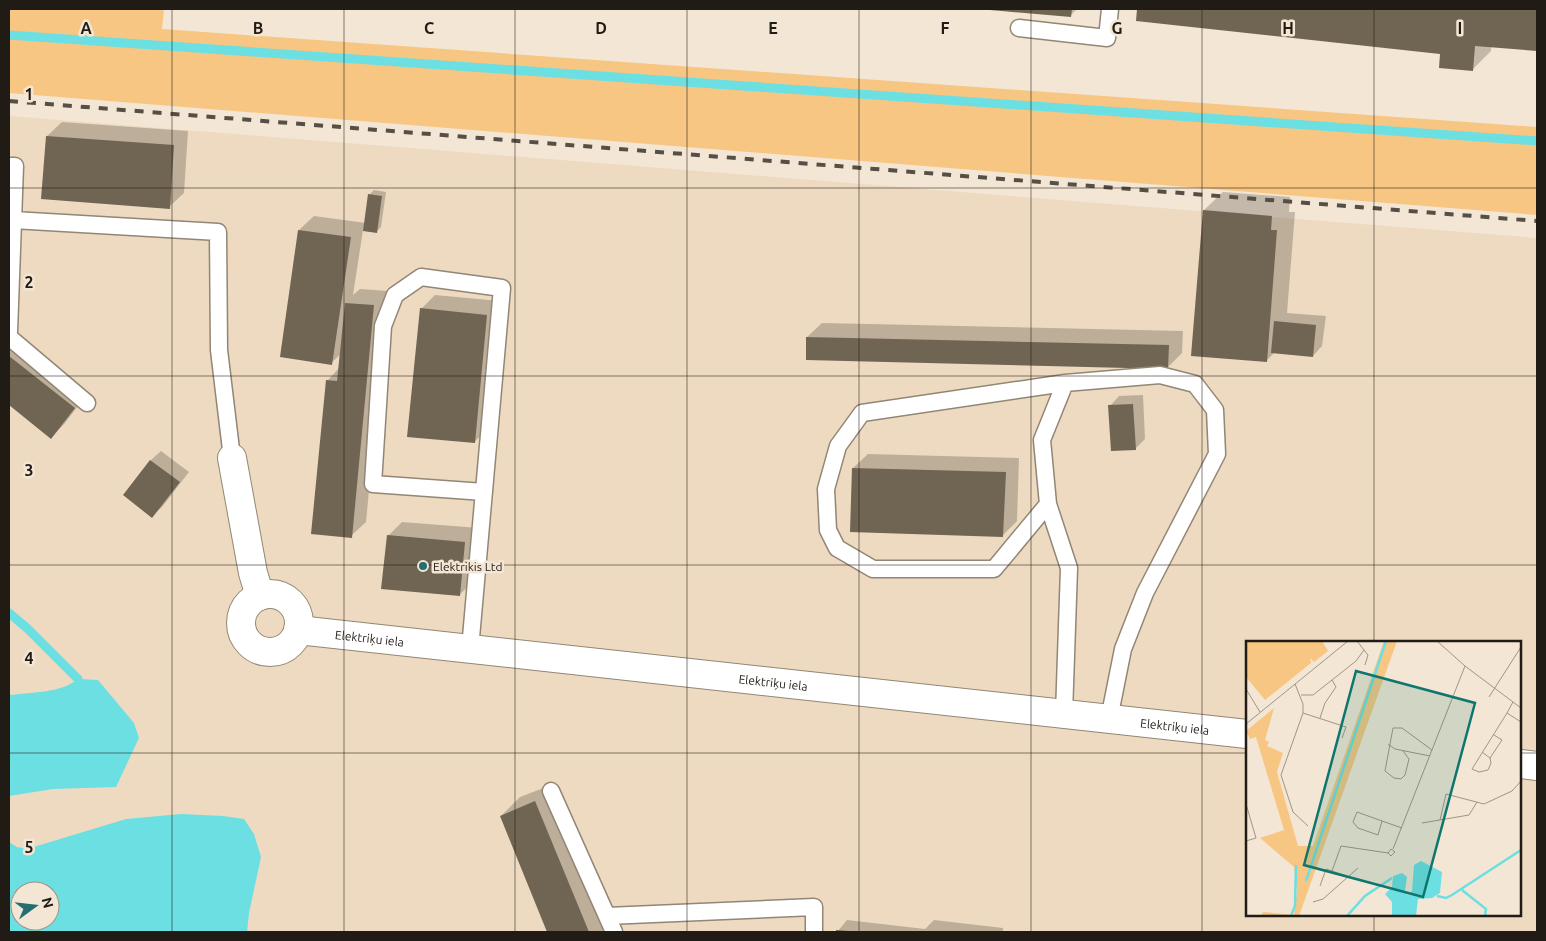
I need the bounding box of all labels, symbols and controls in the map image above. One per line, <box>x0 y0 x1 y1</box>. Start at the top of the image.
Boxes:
text: A <box>80 19 92 37</box>
text: B <box>253 19 263 37</box>
text: C <box>424 19 434 37</box>
text: D <box>595 19 607 37</box>
text: E <box>768 19 778 37</box>
text: F <box>941 19 950 37</box>
text: G <box>1111 19 1123 37</box>
text: H <box>1282 19 1294 37</box>
text: I <box>1458 19 1462 37</box>
text: 1 <box>24 85 34 103</box>
text: 2 <box>24 273 34 291</box>
text: 3 <box>24 461 34 479</box>
marker: Elektrikis Ltd <box>417 560 429 572</box>
place label: Elektrikis Ltd <box>433 560 502 573</box>
street label: Elektriķu iela <box>334 628 405 648</box>
inset map <box>1246 641 1521 916</box>
text: 4 <box>24 649 34 667</box>
street label: Elektriķu iela <box>738 672 808 692</box>
street label: Elektriķu iela <box>1140 716 1210 736</box>
text: 5 <box>24 838 34 856</box>
north arrow <box>10 881 60 931</box>
text: N <box>38 896 57 910</box>

